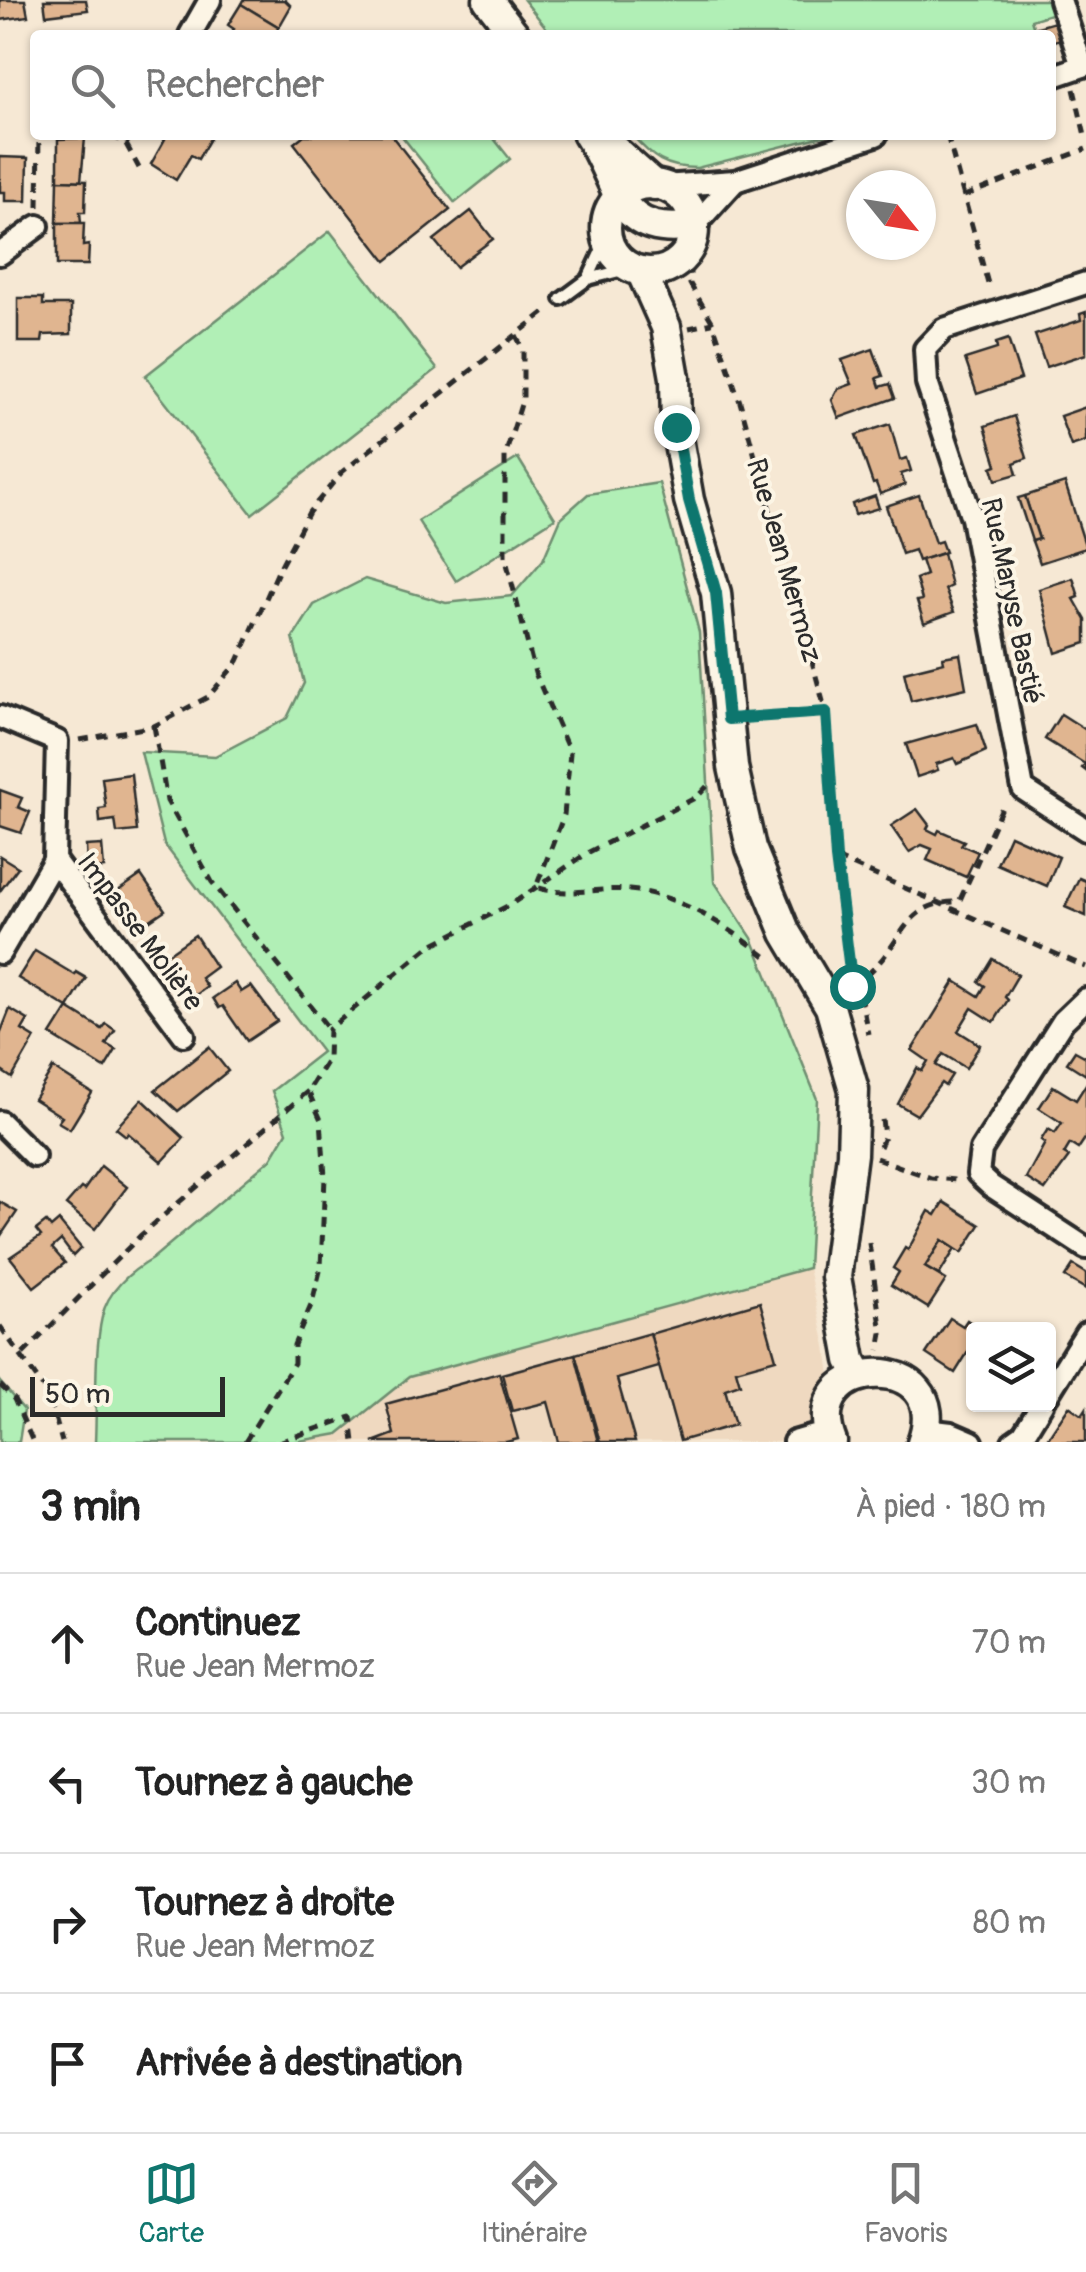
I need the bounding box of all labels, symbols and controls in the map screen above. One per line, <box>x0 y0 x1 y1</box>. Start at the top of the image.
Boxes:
search box <box>30 30 1056 140</box>
icon: search <box>65 58 120 113</box>
text: Rechercher <box>145 61 325 109</box>
north arrow <box>846 170 936 260</box>
route end <box>654 405 700 451</box>
street label: Rue Jean Mermoz <box>738 455 829 666</box>
street label: Rue Maryse Bastié <box>973 495 1051 708</box>
street label: Impasse Molière <box>69 846 211 1018</box>
route start <box>830 964 876 1010</box>
map controls <box>966 1322 1056 1412</box>
button: layers <box>966 1322 1056 1412</box>
scale bar <box>30 1372 225 1416</box>
text: 50 m <box>45 1377 110 1412</box>
text: 3 min <box>40 1481 141 1533</box>
text: À pied · 180 m <box>855 1487 1046 1527</box>
text: Continuez <box>135 1599 300 1647</box>
icon: ahead <box>40 1616 95 1671</box>
text: 70 m <box>972 1623 1046 1663</box>
text: Rue Jean Mermoz <box>135 1647 375 1687</box>
icon: left <box>40 1756 95 1811</box>
text: Tournez à gauche <box>135 1759 412 1807</box>
text: 30 m <box>971 1763 1046 1803</box>
text: Tournez à droite <box>135 1879 394 1927</box>
icon: right <box>40 1896 95 1951</box>
text: 80 m <box>973 1903 1046 1943</box>
text: Rue Jean Mermoz <box>135 1927 375 1967</box>
icon: arrive <box>40 2036 95 2091</box>
text: Arrivée à destination <box>135 2039 463 2087</box>
tab: Carte <box>139 2156 204 2251</box>
tab: Itinéraire <box>481 2156 587 2251</box>
tab: Favoris <box>864 2156 947 2251</box>

